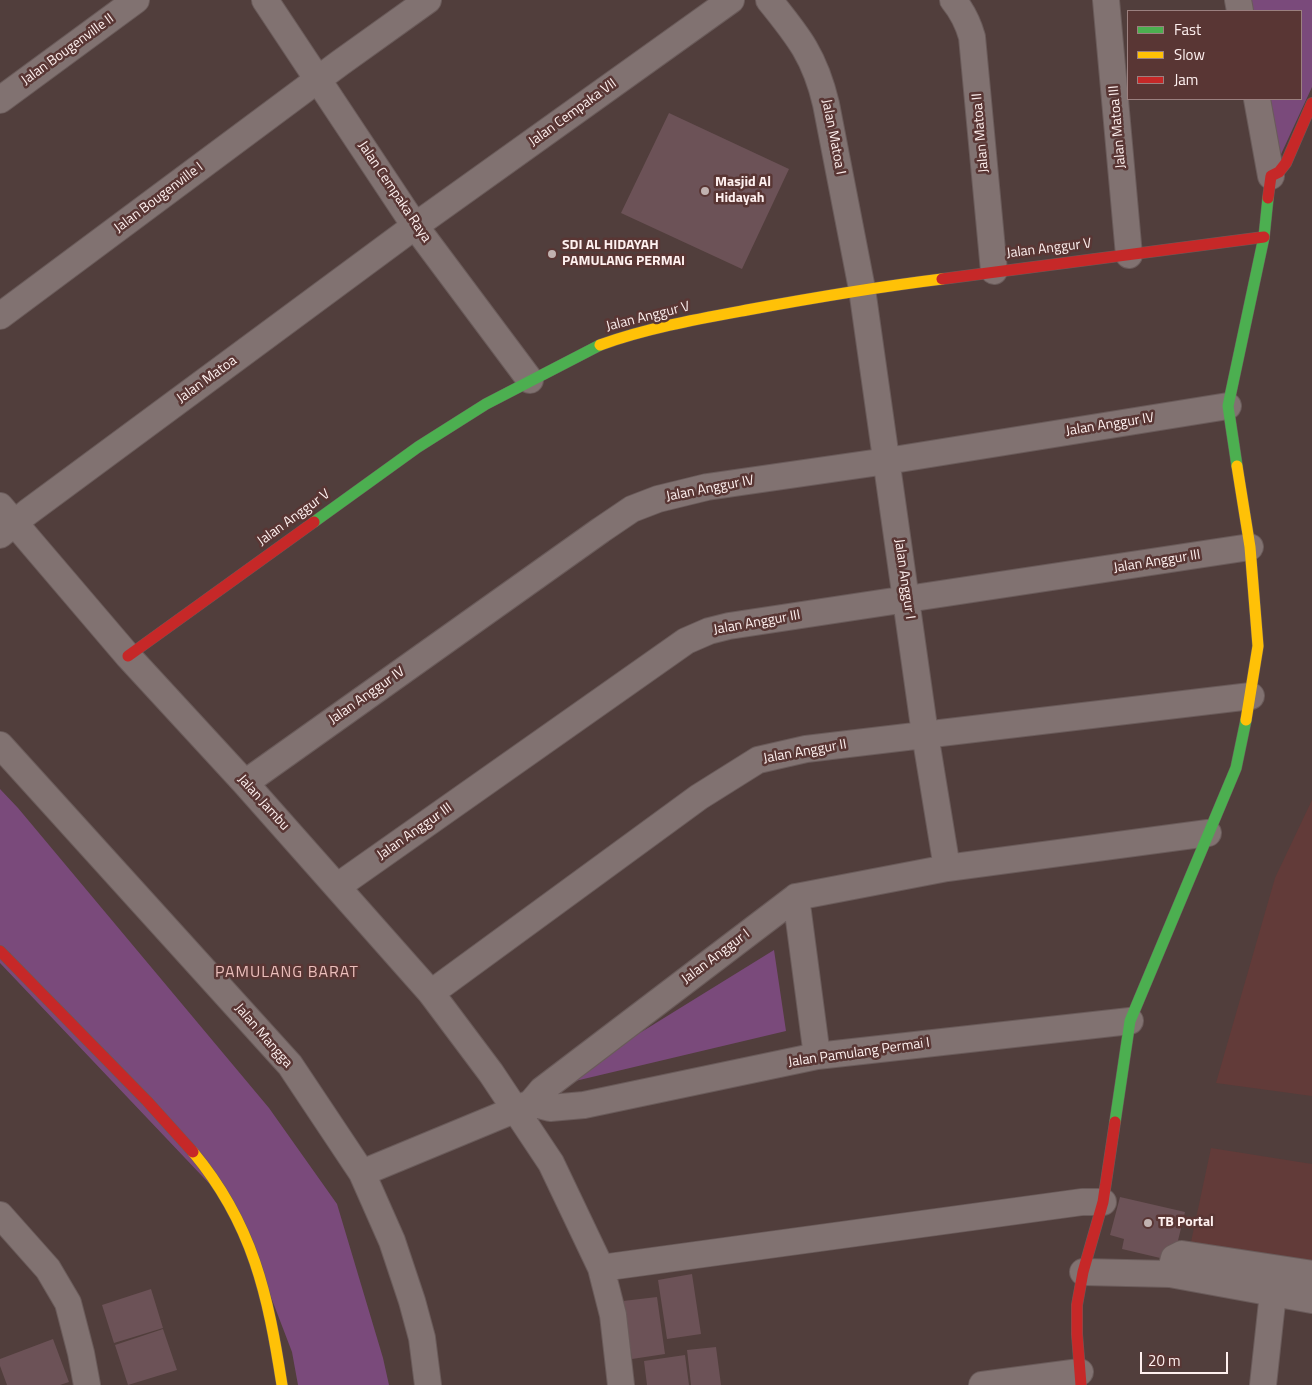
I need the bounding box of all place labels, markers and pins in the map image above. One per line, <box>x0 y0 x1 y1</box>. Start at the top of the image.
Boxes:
place label: Masjid Al Hidayah <box>715 175 771 208</box>
marker: Masjid Al Hidayah <box>699 185 711 197</box>
place label: SDI AL HIDAYAH PAMULANG PERMAI <box>562 238 685 270</box>
marker: SDI AL HIDAYAH PAMULANG PERMAI <box>546 248 558 260</box>
place label: TB Portal <box>1158 1215 1214 1231</box>
marker: TB Portal <box>1142 1217 1154 1229</box>

